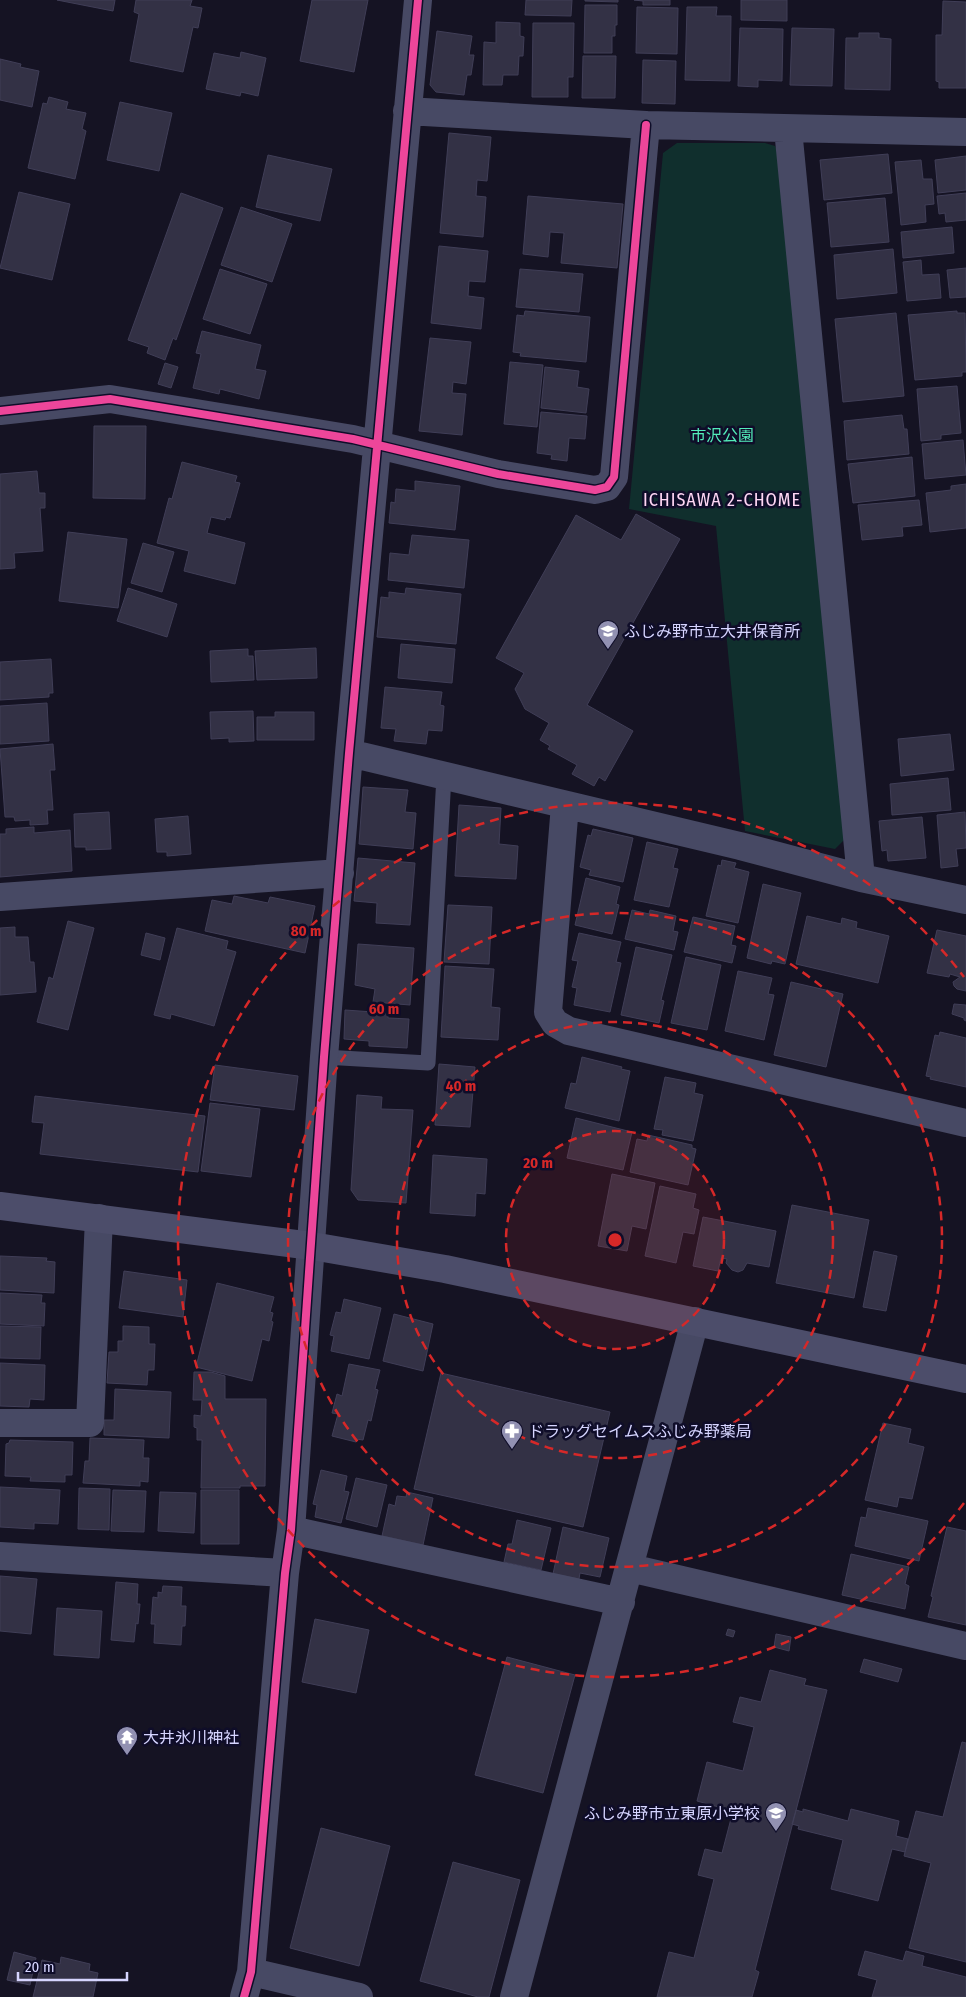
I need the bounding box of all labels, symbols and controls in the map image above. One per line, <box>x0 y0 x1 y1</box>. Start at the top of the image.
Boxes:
park label: 市沢公園 <box>690 426 754 445</box>
district label: ICHISAWA 2-CHOME <box>643 489 801 511</box>
school or university icon: ふじみ野市立大井保育所 <box>596 619 620 650</box>
place label: ふじみ野市立大井保育所 <box>624 622 800 641</box>
text: 80 m <box>291 922 321 940</box>
text: 60 m <box>369 1000 399 1018</box>
text: 40 m <box>446 1077 476 1095</box>
text: 20 m <box>522 1154 553 1172</box>
centre of rings <box>606 1231 624 1249</box>
pharmacy icon: ドラッグセイムスふじみ野薬局 <box>500 1419 524 1450</box>
place label: ドラッグセイムスふじみ野薬局 <box>528 1422 752 1441</box>
temple icon: 大井氷川神社 <box>115 1725 139 1756</box>
place label: 大井氷川神社 <box>143 1728 239 1747</box>
school or university icon: ふじみ野市立東原小学校 <box>764 1801 788 1832</box>
place label: ふじみ野市立東原小学校 <box>584 1804 760 1823</box>
scale bar <box>18 1950 126 1982</box>
text: 20 m <box>25 1958 55 1976</box>

